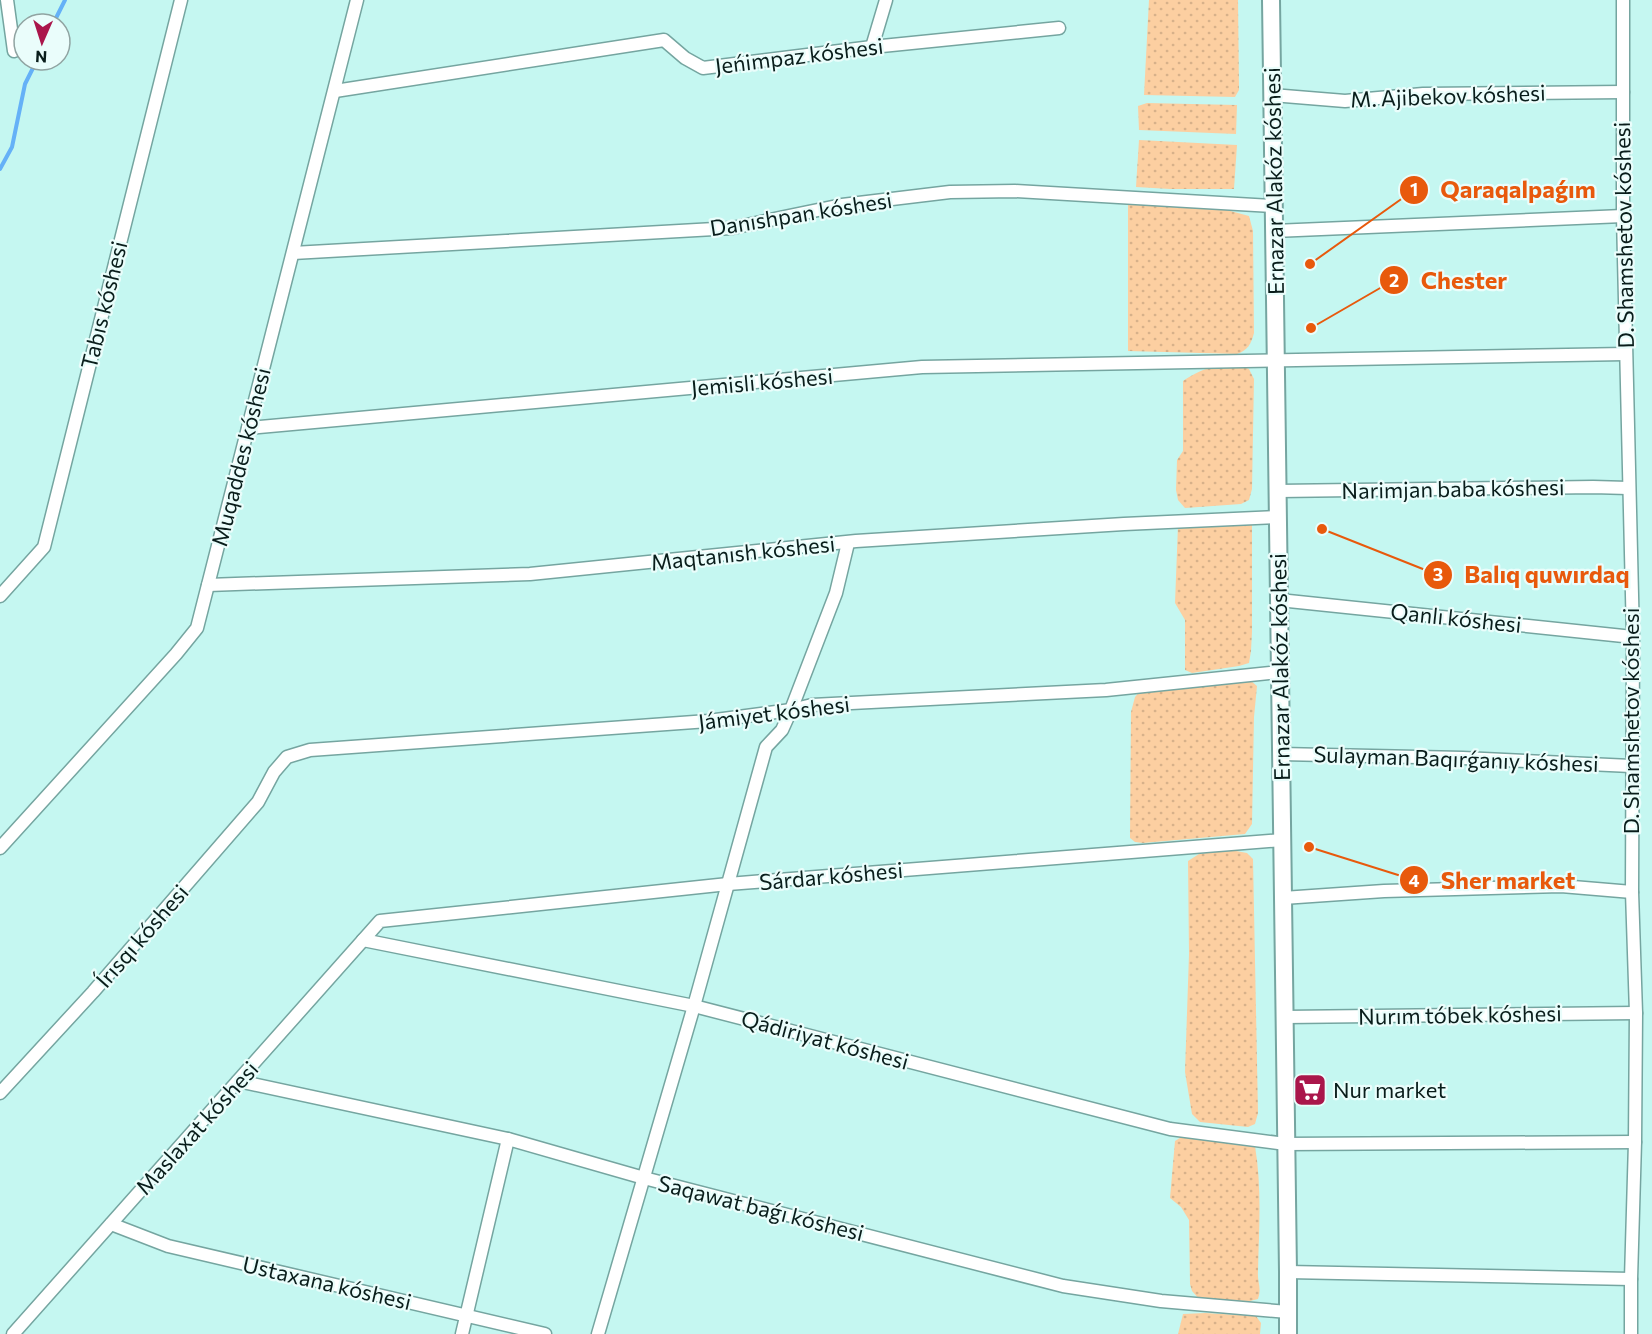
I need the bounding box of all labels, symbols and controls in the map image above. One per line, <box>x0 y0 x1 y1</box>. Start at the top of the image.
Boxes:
north arrow <box>12 12 72 72</box>
street label: Jeńimpaz kóshesi <box>713 32 885 79</box>
text: N <box>35 48 48 67</box>
street label: Ernazar Alakóz kóshesi <box>1258 67 1289 295</box>
street label: M. Ajibekov kóshesi <box>1350 79 1546 112</box>
street label: D. Shamshetov kóshesi <box>1608 121 1639 349</box>
callout: Qaraqalpaǵım <box>1399 169 1608 211</box>
text: Qaraqalpaǵım <box>1440 174 1596 203</box>
text: 1 <box>1410 178 1418 200</box>
street label: Danıshpan kóshesi <box>708 186 894 241</box>
street label: Tabıs kóshesi <box>75 238 132 372</box>
callout: Chester <box>1379 259 1520 301</box>
text: Chester <box>1421 265 1507 294</box>
text: 2 <box>1389 269 1399 291</box>
street label: Jemisli kóshesi <box>690 362 834 401</box>
street label: Muqaddes kóshesi <box>205 365 276 549</box>
street label: Narimjan baba kóshesi <box>1341 473 1565 504</box>
street label: Maqtanısh kóshesi <box>650 529 836 576</box>
street label: Ernazar Alakóz kóshesi <box>1264 553 1295 781</box>
callout: Balıq quwırdaq <box>1423 554 1642 596</box>
text: Balıq quwırdaq <box>1464 559 1630 588</box>
text: 3 <box>1433 563 1443 585</box>
street label: Qanlı kóshesi <box>1389 597 1523 638</box>
street label: D. Shamshetov kóshesi <box>1617 608 1644 834</box>
street label: Jámiyet kóshesi <box>697 690 851 735</box>
street label: Sulayman Baqırǵanıy kóshesi <box>1313 740 1599 777</box>
street label: Sárdar kóshesi <box>758 856 904 895</box>
callout: Sher market <box>1399 859 1587 901</box>
text: Sher market <box>1441 865 1575 894</box>
text: 4 <box>1408 869 1420 891</box>
street label: Írısqı kóshesi <box>90 879 194 993</box>
street label: Nurım tóbek kóshesi <box>1358 999 1562 1030</box>
street label: Qádiriyat kóshesi <box>738 1004 912 1075</box>
street label: Maslaxat kóshesi <box>130 1055 264 1200</box>
supermarket icon: Nur market <box>1292 1072 1328 1108</box>
place label: Nur market <box>1333 1076 1446 1103</box>
street label: Saqawat baǵı kóshesi <box>655 1169 867 1246</box>
street label: Ustaxana kóshesi <box>240 1250 414 1315</box>

